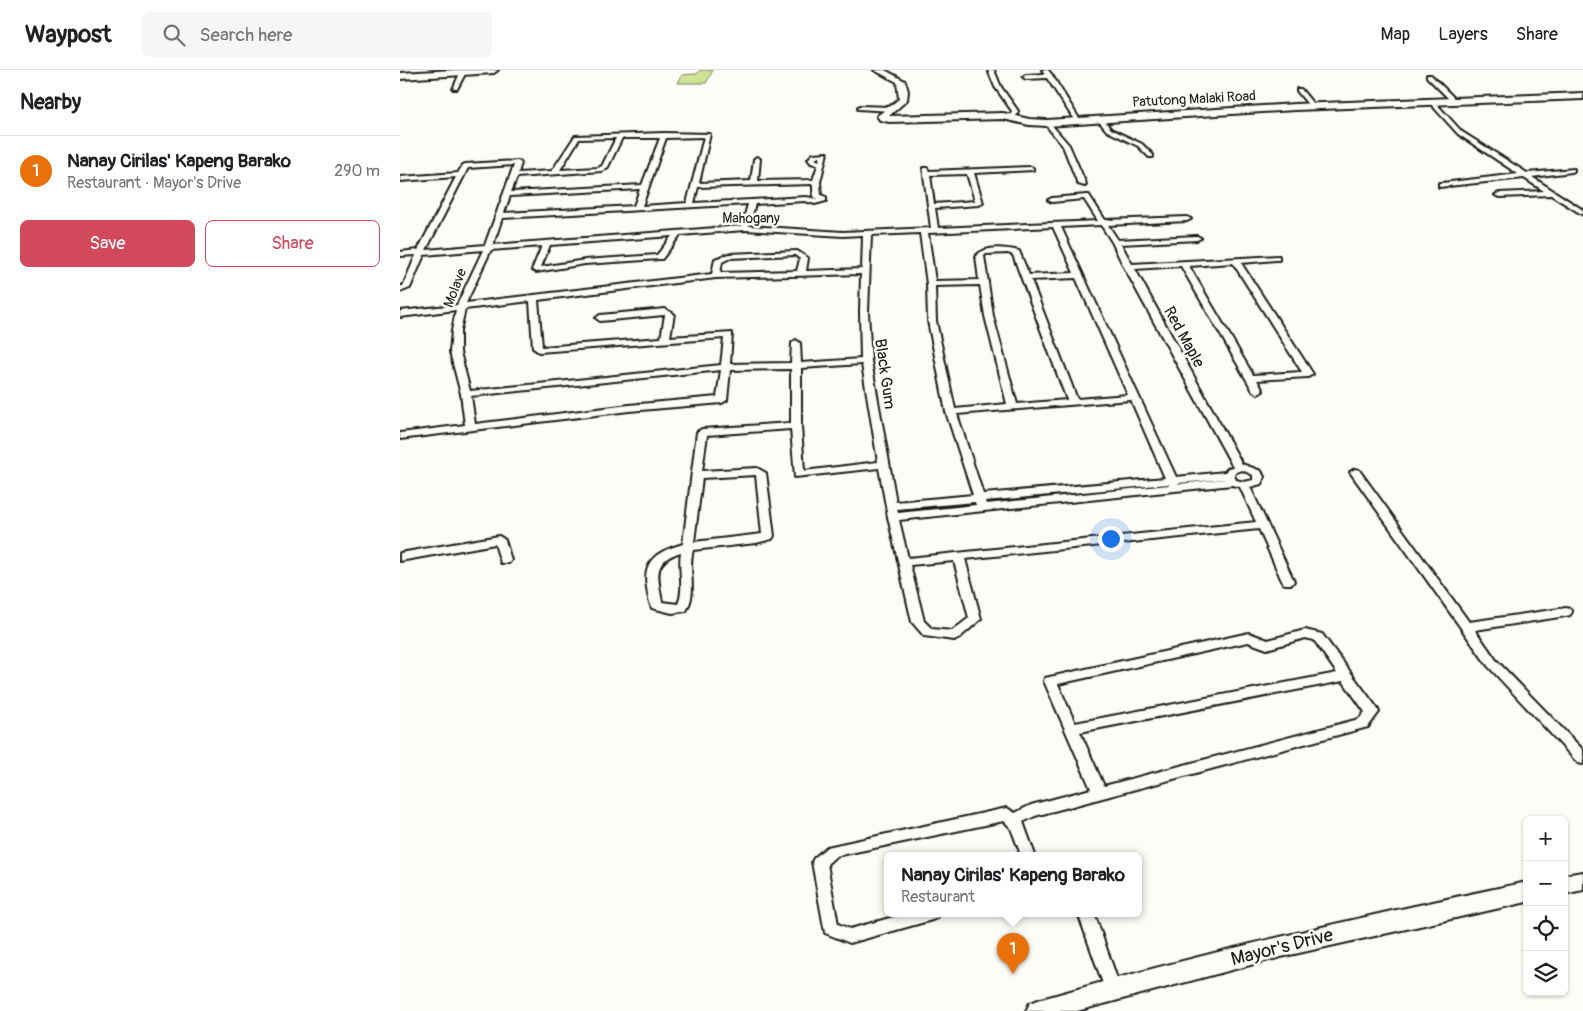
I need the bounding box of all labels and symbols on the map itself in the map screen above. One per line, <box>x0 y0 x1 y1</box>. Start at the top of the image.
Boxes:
street label: Patutong Malaki Road <box>1132 87 1256 111</box>
street label: Mahogany <box>722 210 780 227</box>
street label: Molave <box>440 266 470 310</box>
street label: Red Maple <box>1159 303 1209 371</box>
street label: Black Gum <box>870 337 900 411</box>
your location <box>1098 526 1124 552</box>
street label: Mayor's Drive <box>1228 923 1336 971</box>
pin: 1 <box>997 933 1029 974</box>

